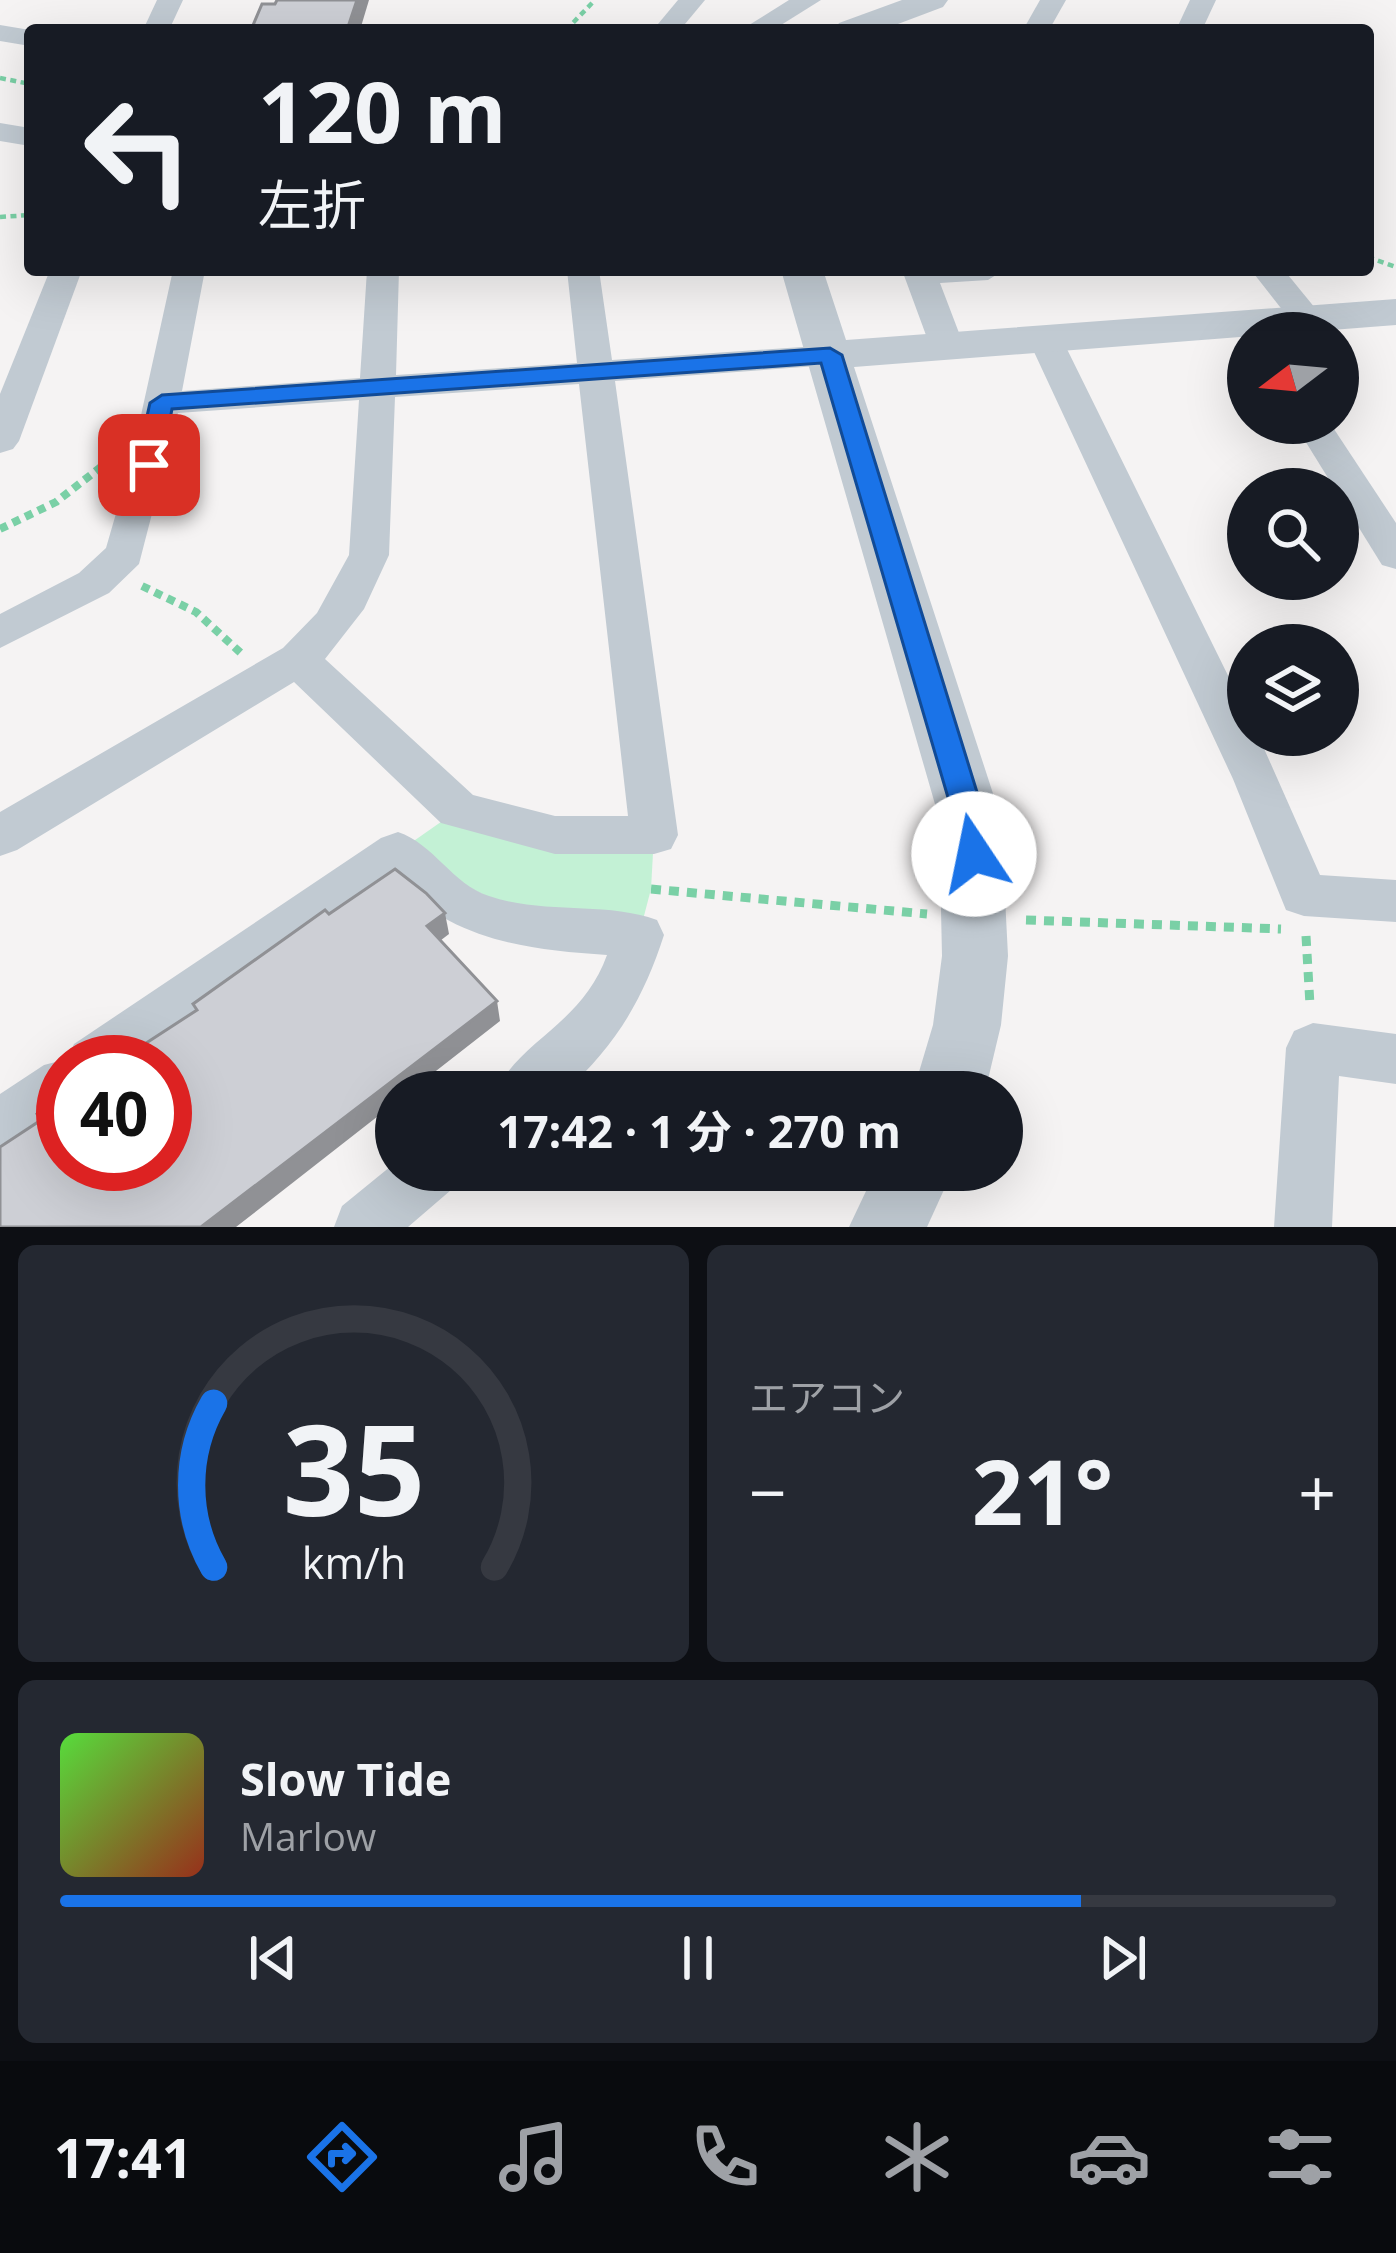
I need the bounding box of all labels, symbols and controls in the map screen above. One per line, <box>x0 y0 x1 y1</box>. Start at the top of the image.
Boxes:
text: 120 m <box>258 53 506 168</box>
icon: left <box>60 72 216 228</box>
text: 左折 <box>258 167 366 241</box>
north arrow <box>1227 312 1359 444</box>
map controls <box>1227 312 1359 756</box>
pin <box>98 414 200 516</box>
icon: arrive <box>116 432 182 498</box>
button: search <box>1227 468 1359 600</box>
button: layers <box>1227 624 1359 756</box>
position arrow <box>911 791 1037 917</box>
speed limit sign: 40 <box>36 1035 192 1191</box>
text: 17:42 · 1 分 · 270 m <box>497 1100 901 1161</box>
text: エアコン <box>749 1370 905 1423</box>
text: 35 <box>282 1383 425 1553</box>
text: 21° <box>972 1429 1113 1551</box>
text: − <box>749 1446 787 1536</box>
text: + <box>1298 1446 1336 1536</box>
text: km/h <box>301 1532 406 1591</box>
text: Slow Tide <box>240 1748 451 1809</box>
text: Marlow <box>240 1809 376 1862</box>
icon: previous <box>240 1925 306 1991</box>
icon: pause <box>665 1925 731 1991</box>
icon: next <box>1090 1925 1156 1991</box>
icon: directions <box>300 2115 384 2199</box>
icon: music <box>492 2115 576 2199</box>
icon: phone <box>683 2115 767 2199</box>
icon: climate <box>875 2115 959 2199</box>
icon: car <box>1067 2115 1151 2199</box>
icon: filters <box>1258 2115 1342 2199</box>
text: 17:41 <box>54 2120 193 2194</box>

